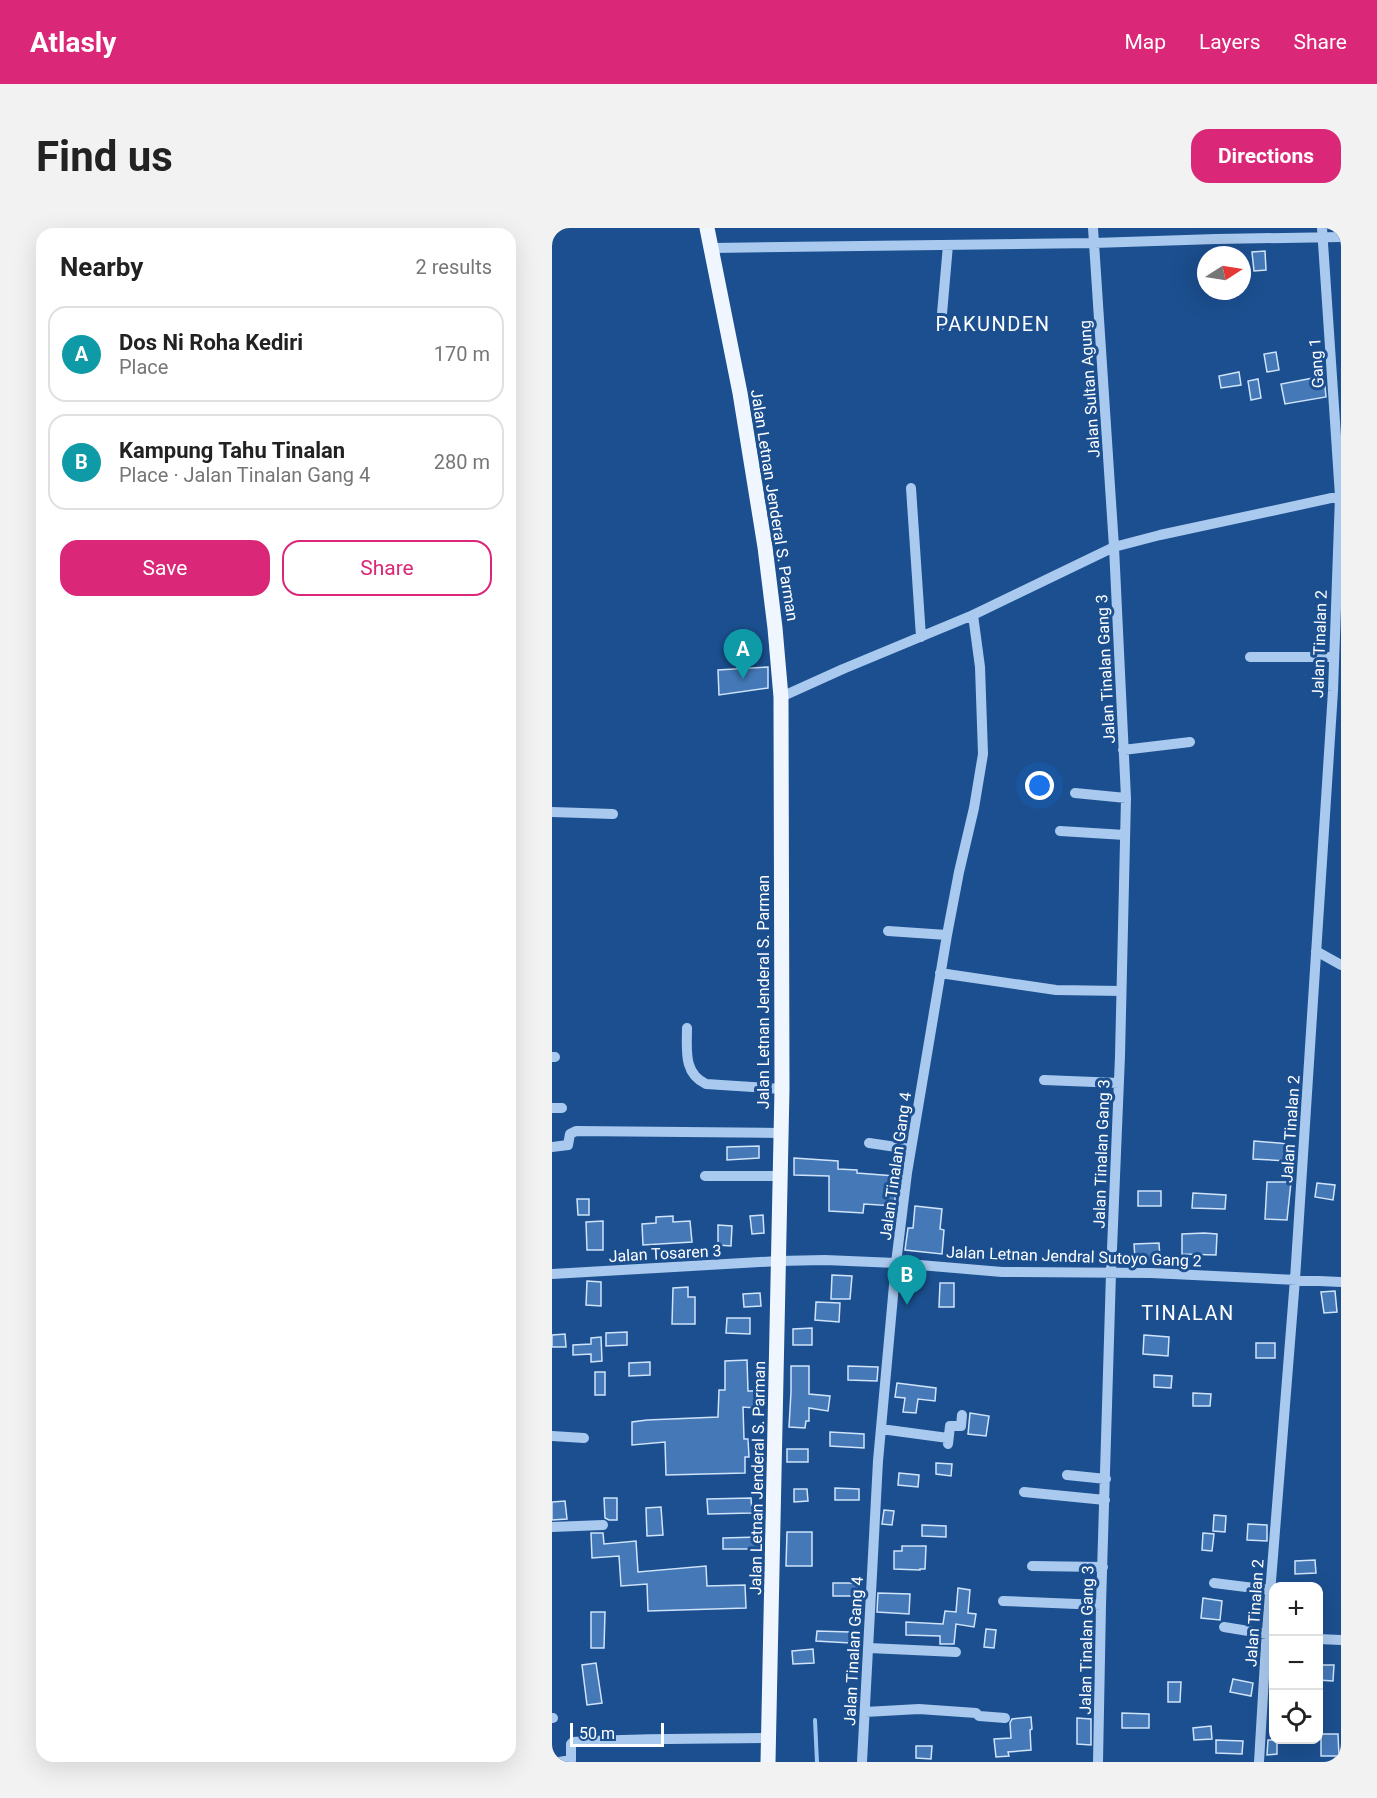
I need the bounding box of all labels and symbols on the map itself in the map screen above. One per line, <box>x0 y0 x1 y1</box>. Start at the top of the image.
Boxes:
north arrow <box>1197 246 1251 300</box>
district label: PAKUNDEN <box>936 312 1050 336</box>
street label: Jalan Sultan Agung <box>1075 319 1104 458</box>
street label: Gang 1 <box>1305 337 1328 389</box>
street label: Jalan Letnan Jenderal S. Parman <box>747 388 802 622</box>
street label: Jalan Tinalan 2 <box>1308 590 1331 698</box>
street label: Jalan Tinalan Gang 3 <box>1092 594 1119 744</box>
pin: A <box>724 630 762 679</box>
your location <box>1025 771 1054 800</box>
street label: Jalan Letnan Jenderal S. Parman <box>754 875 773 1109</box>
street label: Jalan Tinalan 2 <box>1277 1075 1304 1184</box>
street label: Jalan Tinalan Gang 3 <box>1089 1079 1114 1229</box>
street label: Jalan Tinalan Gang 4 <box>876 1091 915 1241</box>
street label: Jalan Tosaren 3 <box>608 1241 722 1266</box>
street label: Jalan Letnan Jendral Sutoyo Gang 2 <box>946 1243 1202 1270</box>
pin: B <box>888 1256 926 1305</box>
district label: TINALAN <box>1141 1301 1235 1325</box>
street label: Jalan Letnan Jenderal S. Parman <box>746 1361 769 1595</box>
street label: Jalan Tinalan 2 <box>1241 1559 1268 1668</box>
street label: Jalan Tinalan Gang 3 <box>1076 1565 1097 1715</box>
street label: Jalan Tinalan Gang 4 <box>840 1576 867 1726</box>
scale bar <box>570 1720 664 1748</box>

